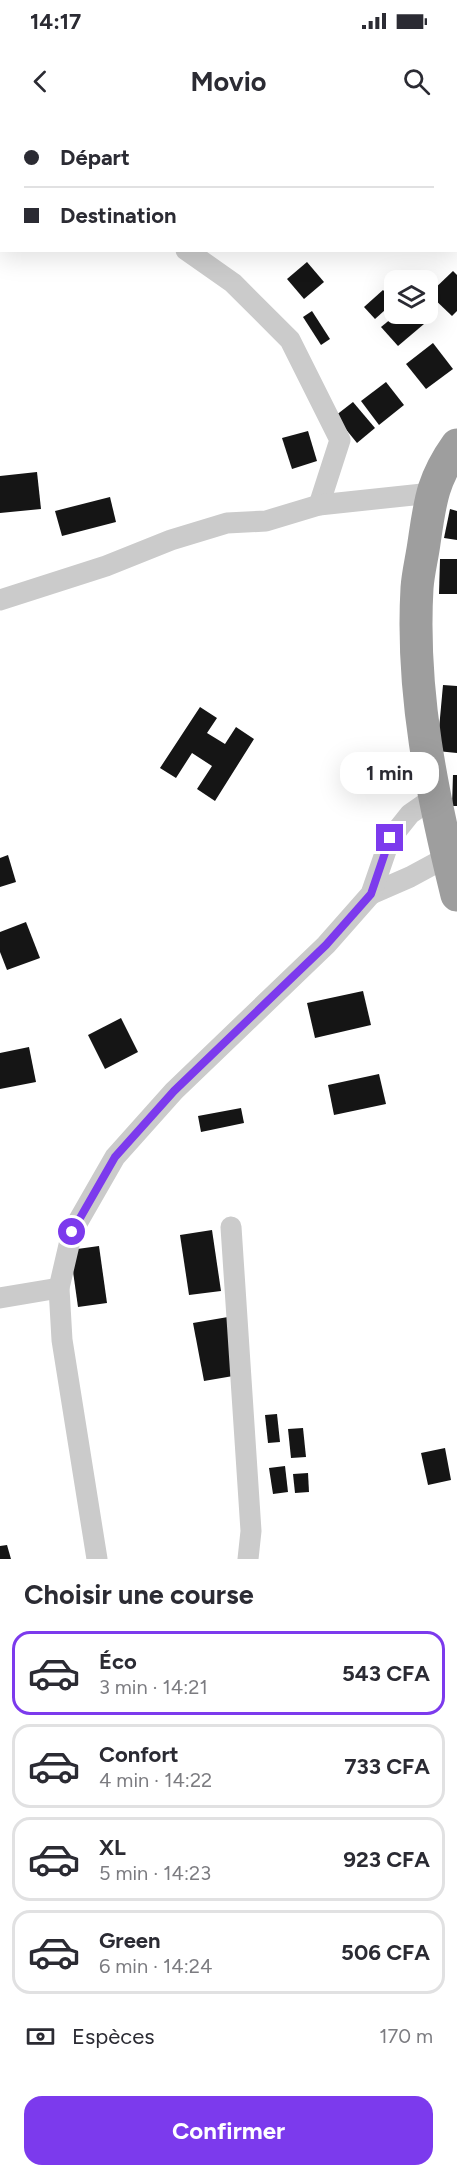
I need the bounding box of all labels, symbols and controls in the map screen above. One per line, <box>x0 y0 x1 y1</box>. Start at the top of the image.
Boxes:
text: 14:17 <box>30 8 81 35</box>
icon: back <box>24 65 57 98</box>
text: Movio <box>190 65 267 98</box>
icon: search <box>400 65 433 98</box>
text: Départ <box>60 144 130 171</box>
text: Destination <box>60 202 177 229</box>
map controls <box>384 270 438 324</box>
button: layers <box>384 270 438 324</box>
callout: 1 min <box>340 751 440 793</box>
text: 1 min <box>366 761 413 785</box>
route end <box>376 824 403 851</box>
route start <box>58 1218 85 1245</box>
text: Choisir une course <box>24 1578 254 1611</box>
icon: car <box>27 1646 81 1700</box>
text: Éco <box>99 1648 137 1675</box>
text: 543 CFA <box>342 1660 430 1687</box>
text: 3 min · 14:21 <box>99 1675 208 1699</box>
icon: car <box>27 1739 81 1793</box>
text: Confort <box>99 1741 179 1768</box>
text: 733 CFA <box>344 1753 430 1780</box>
text: 4 min · 14:22 <box>99 1768 212 1792</box>
icon: car <box>27 1832 81 1886</box>
text: XL <box>99 1834 126 1861</box>
text: 923 CFA <box>343 1846 430 1873</box>
text: 5 min · 14:23 <box>99 1861 211 1885</box>
icon: car <box>27 1925 81 1979</box>
text: Green <box>99 1927 161 1954</box>
text: 506 CFA <box>341 1939 430 1966</box>
text: 6 min · 14:24 <box>99 1954 212 1978</box>
icon: cash <box>24 2020 57 2053</box>
text: Espèces <box>72 2023 154 2050</box>
text: 170 m <box>379 2024 433 2048</box>
button: Confirmer <box>24 2096 433 2165</box>

